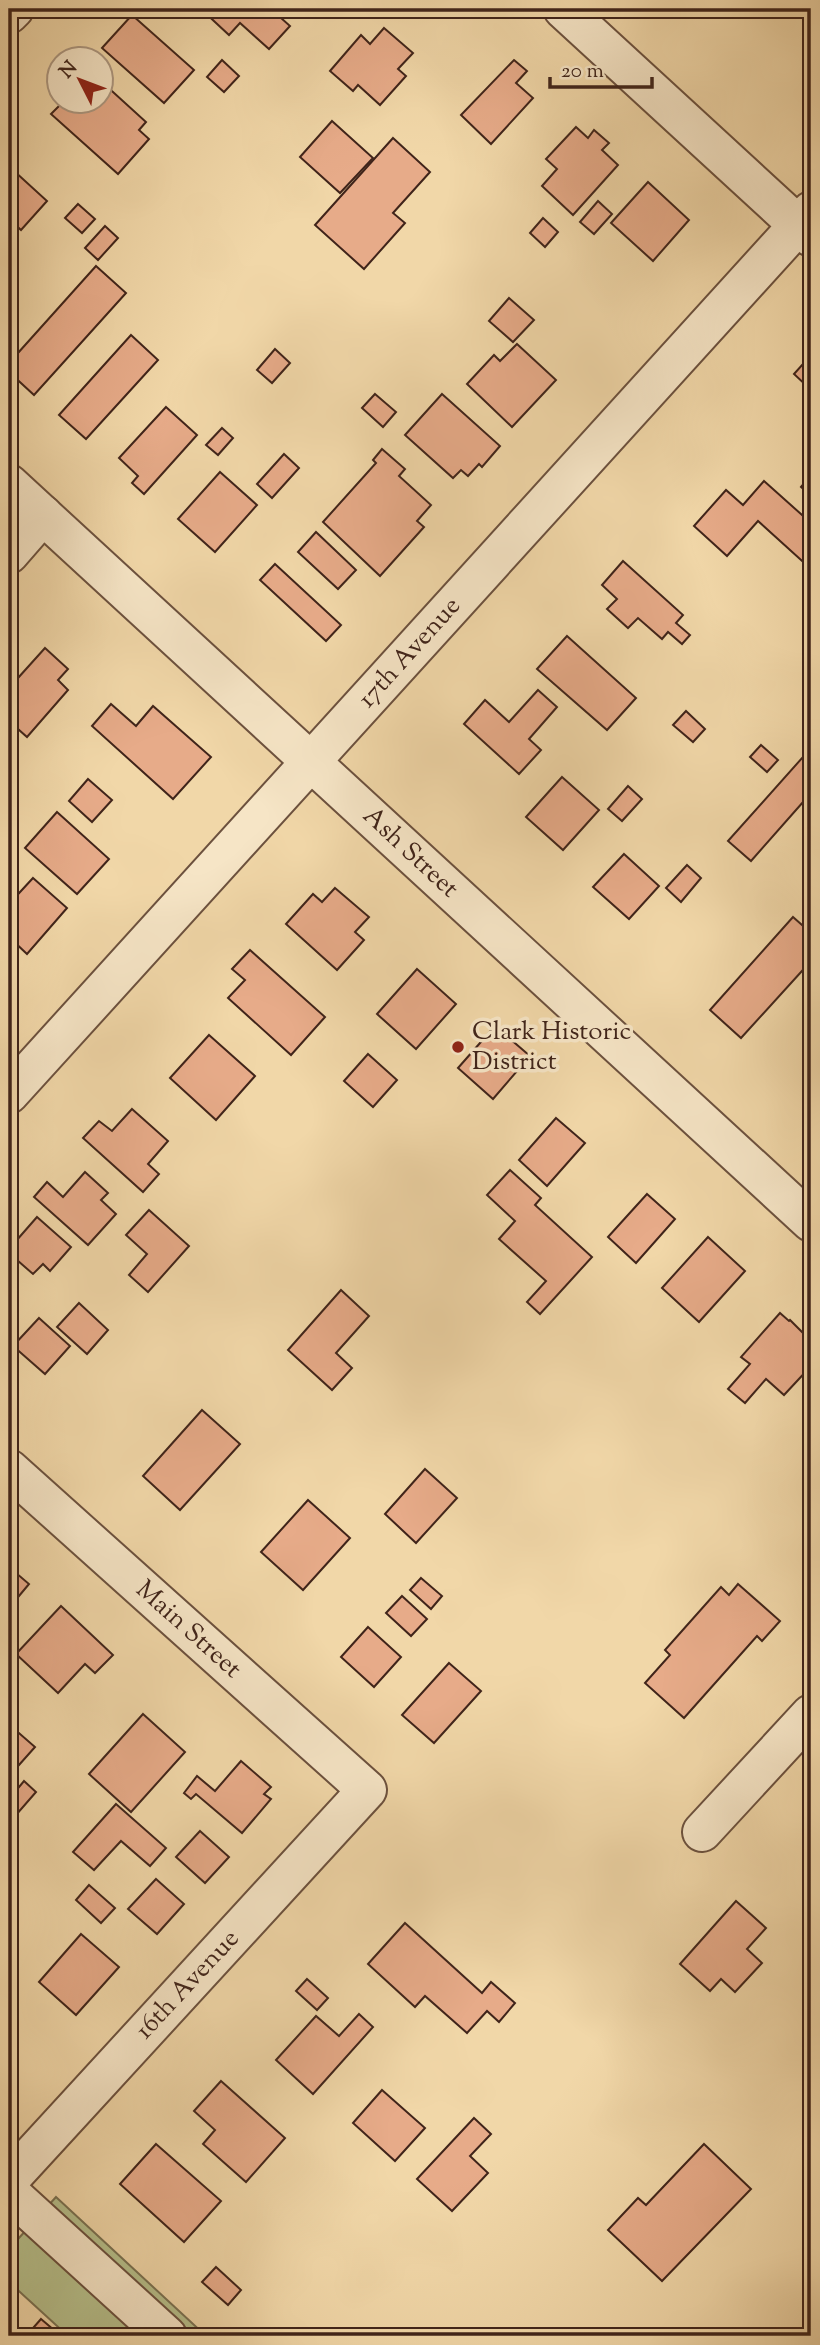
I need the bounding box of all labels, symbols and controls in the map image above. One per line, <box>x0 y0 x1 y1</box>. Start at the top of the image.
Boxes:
north arrow <box>46 46 116 116</box>
scale bar <box>550 46 652 90</box>
text: N <box>54 56 84 85</box>
text: 20 m <box>561 57 604 87</box>
street label: 17th Avenue <box>350 589 470 717</box>
street label: Ash Street <box>354 799 466 907</box>
place label: Clark Historic District <box>472 1014 631 1081</box>
marker: Clark Historic District <box>450 1039 466 1055</box>
street label: Main Street <box>127 1572 249 1688</box>
street label: 16th Avenue <box>127 1922 249 2048</box>

